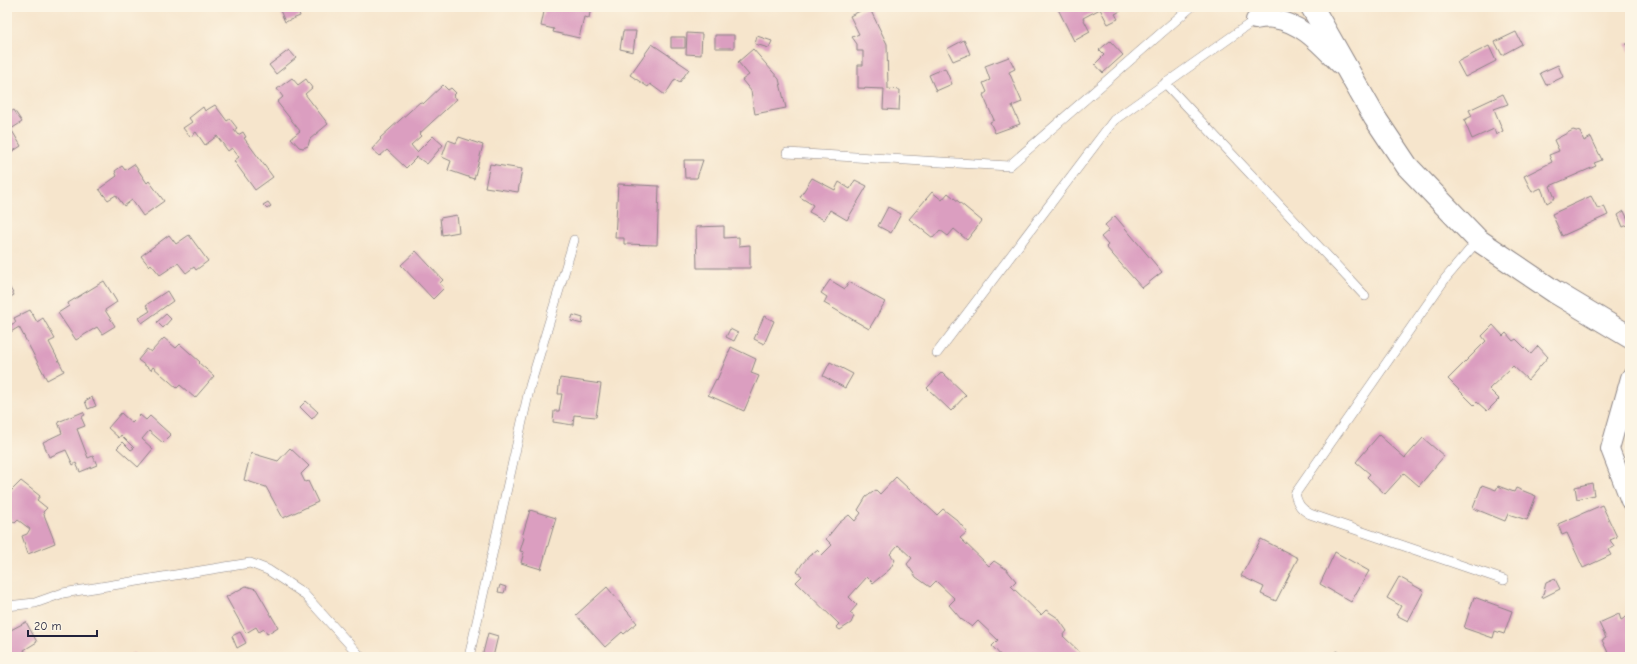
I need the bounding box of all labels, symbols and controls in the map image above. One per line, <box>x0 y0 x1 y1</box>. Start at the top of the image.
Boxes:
scale bar <box>28 612 97 638</box>
text: 20 m <box>34 619 62 633</box>

